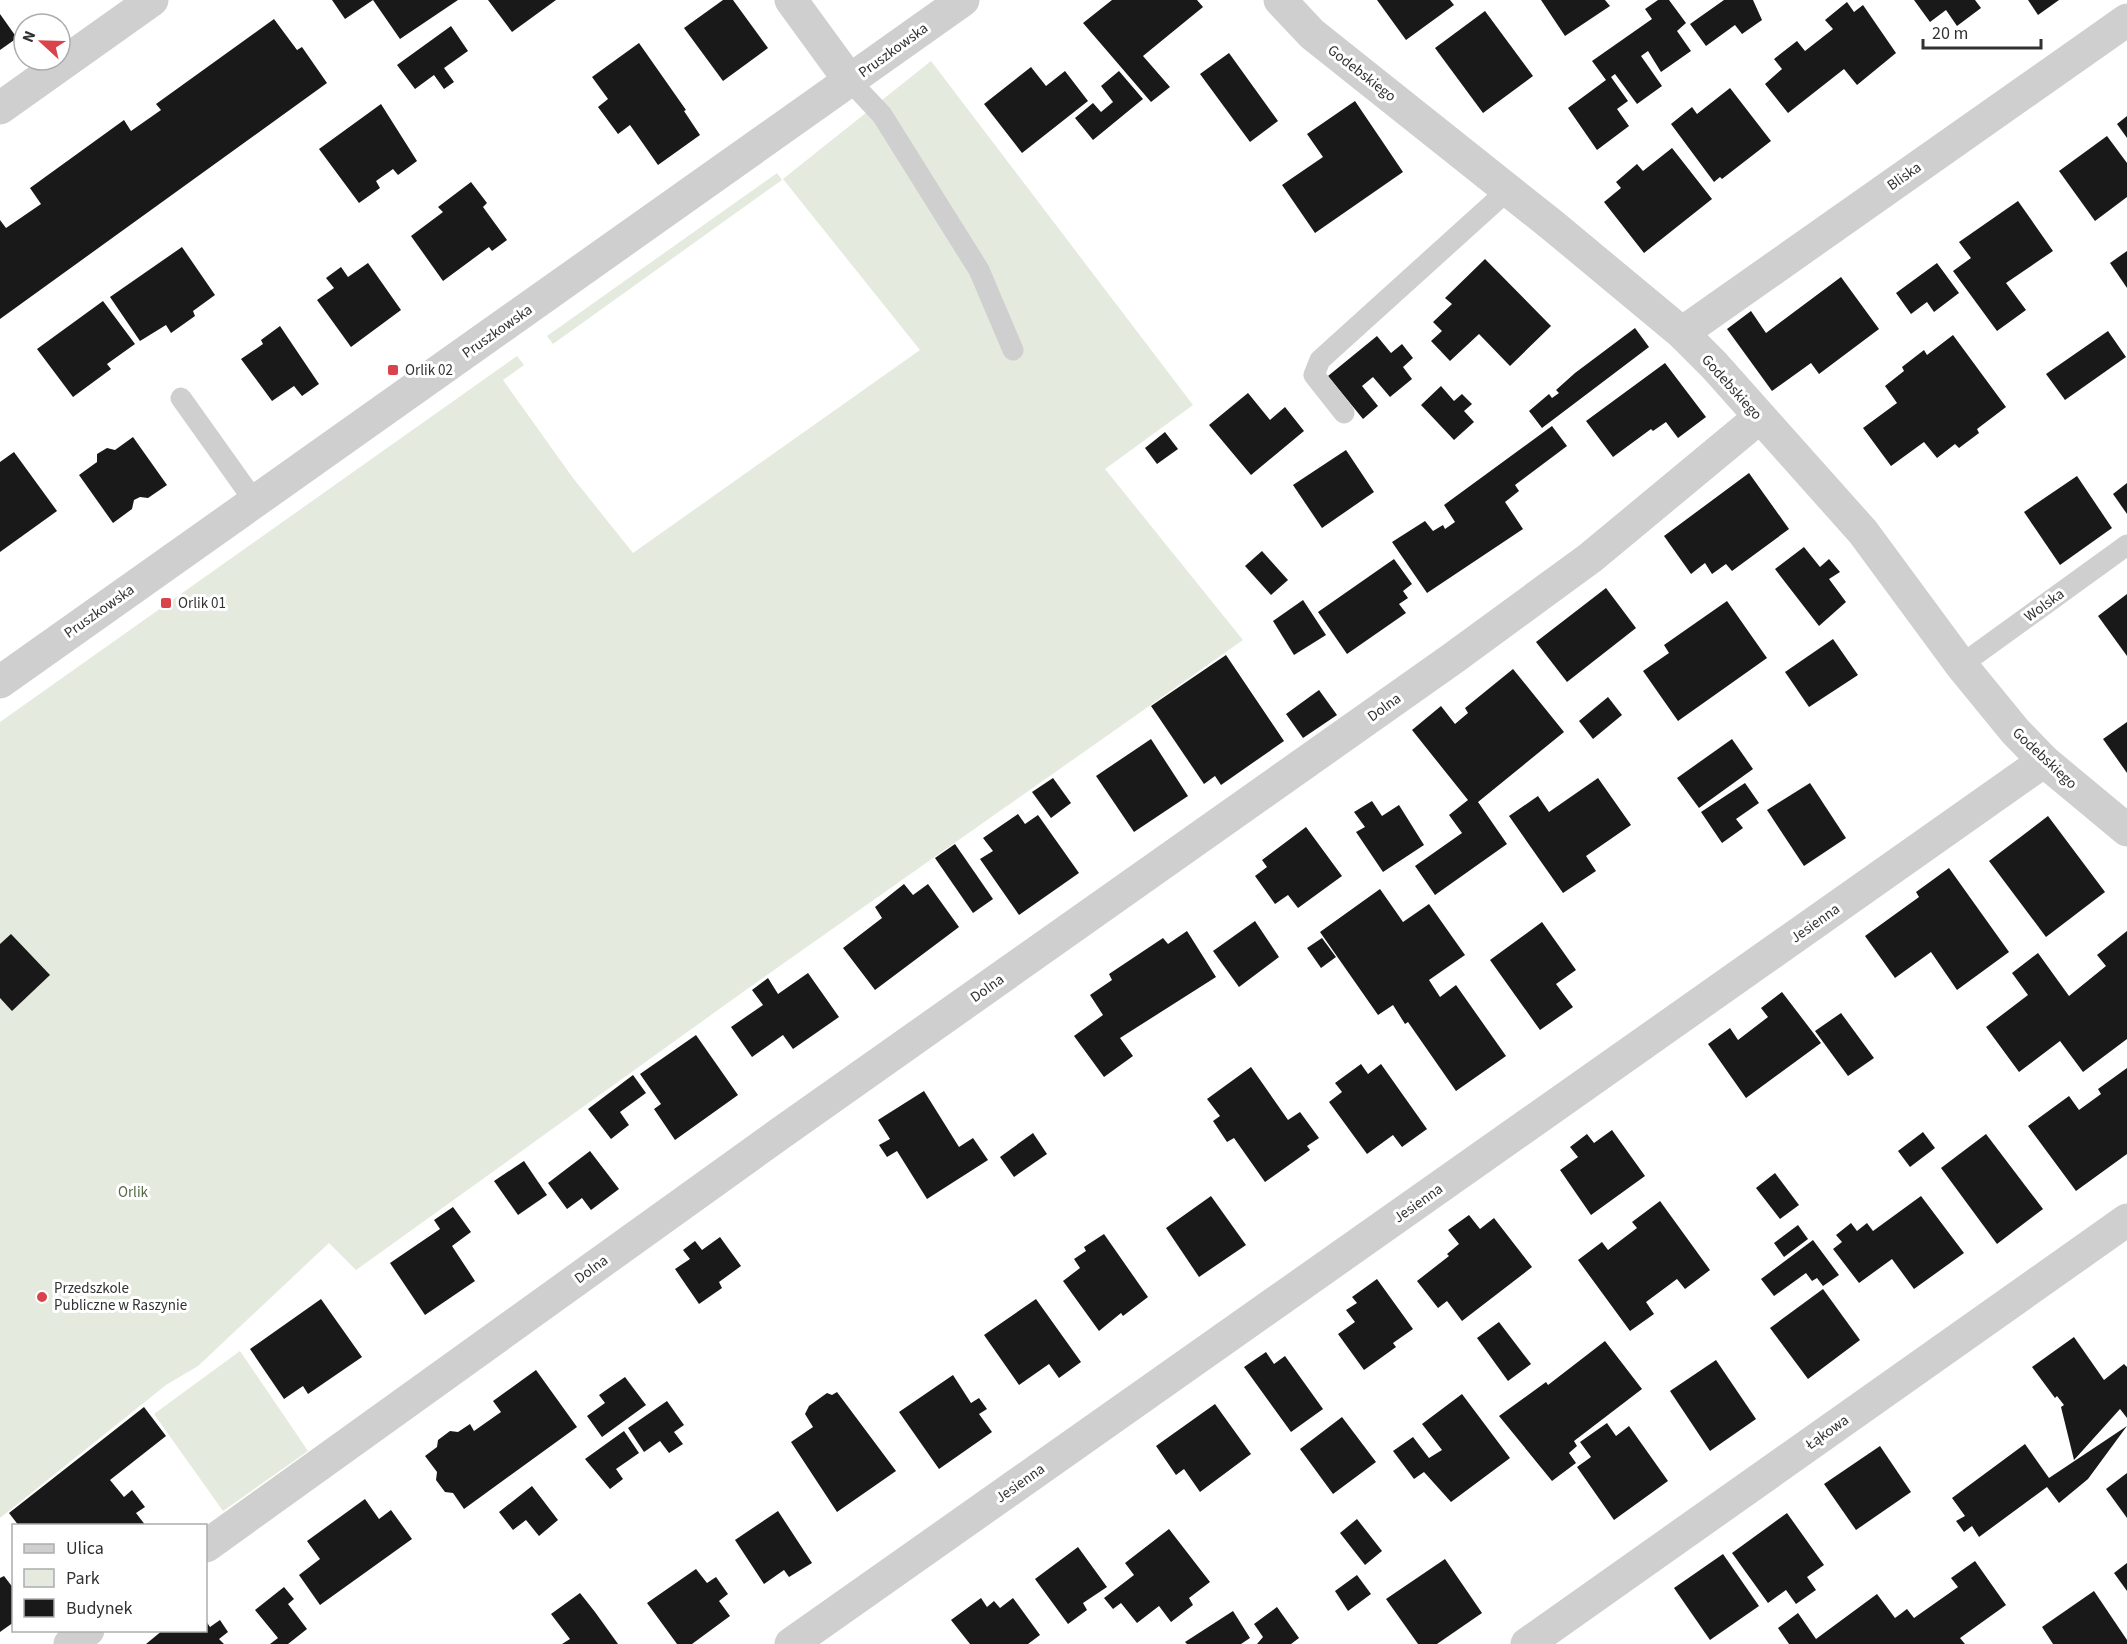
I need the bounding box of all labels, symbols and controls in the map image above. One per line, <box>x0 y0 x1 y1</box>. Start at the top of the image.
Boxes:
north arrow <box>12 12 72 72</box>
scale bar <box>1923 12 2042 50</box>
street label: Pruszkowska <box>854 18 932 83</box>
text: 20 m <box>1932 21 1968 46</box>
text: N <box>17 28 41 46</box>
street label: Godebskiego <box>1323 40 1400 107</box>
street label: Bliska <box>1883 157 1926 196</box>
street label: Pruszkowska <box>458 299 537 363</box>
street label: Godebskiego <box>1697 350 1767 425</box>
place label: Orlik 02 <box>405 360 453 381</box>
marker: Orlik 02 <box>386 363 400 377</box>
street label: Pruszkowska <box>60 579 139 643</box>
street label: Wolska <box>2020 584 2069 627</box>
place label: Orlik 01 <box>178 593 226 614</box>
marker: Orlik 01 <box>159 596 173 610</box>
street label: Dolna <box>1363 688 1405 727</box>
street label: Godebskiego <box>2008 723 2082 794</box>
street label: Jesienna <box>1786 899 1844 948</box>
street label: Dolna <box>966 969 1008 1008</box>
street label: Jesienna <box>1389 1179 1447 1228</box>
park label: Orlik <box>118 1182 149 1203</box>
street label: Dolna <box>570 1250 612 1289</box>
place label: Przedszkole Publiczne w Raszynie <box>54 1278 187 1316</box>
marker: Przedszkole Publiczne w Raszynie <box>35 1290 49 1304</box>
street label: Łąkowa <box>1801 1410 1853 1455</box>
street label: Jesienna <box>991 1459 1049 1508</box>
legend <box>12 1524 207 1632</box>
text: Ulica <box>66 1536 104 1561</box>
text: Park <box>66 1566 100 1591</box>
text: Budynek <box>66 1596 133 1621</box>

